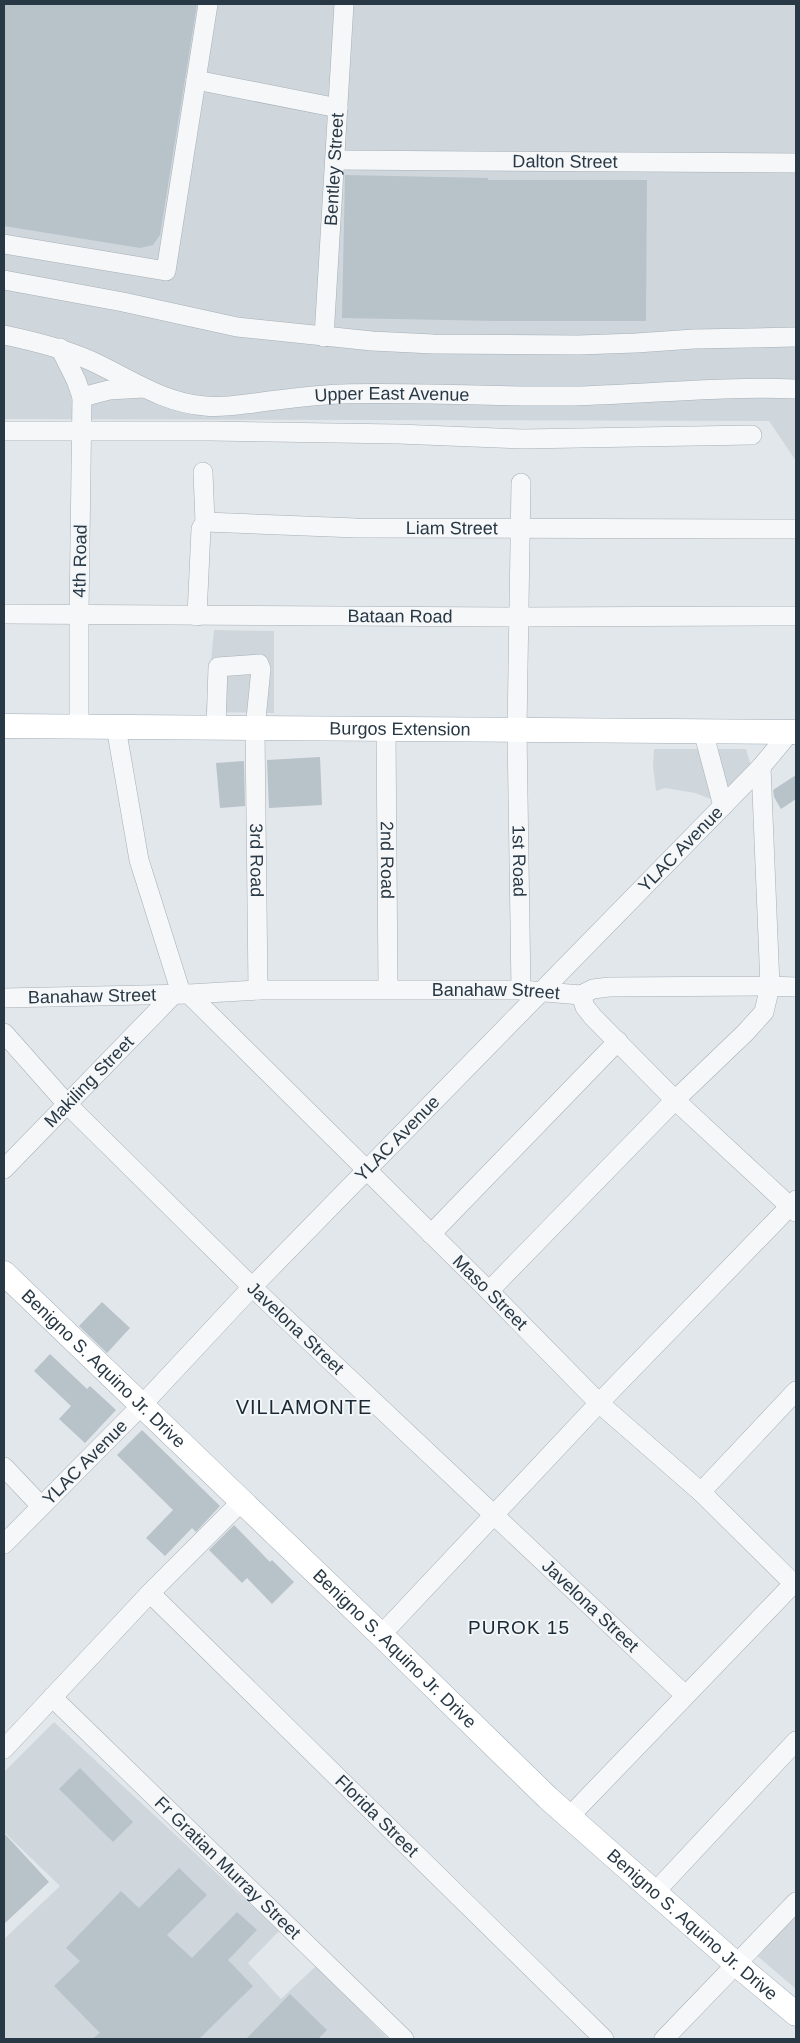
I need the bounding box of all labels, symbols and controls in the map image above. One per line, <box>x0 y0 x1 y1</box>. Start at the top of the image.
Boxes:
street label: Bentley Street <box>321 112 347 226</box>
street label: Dalton Street <box>512 151 618 172</box>
street label: Upper East Avenue <box>314 384 470 406</box>
street label: Liam Street <box>406 518 498 538</box>
street label: 4th Road <box>69 524 91 598</box>
street label: Bataan Road <box>347 606 453 627</box>
street label: Burgos Extension <box>329 718 471 740</box>
street label: YLAC Avenue <box>634 802 727 896</box>
street label: 2nd Road <box>377 821 397 899</box>
street label: 3rd Road <box>246 823 267 897</box>
street label: 1st Road <box>508 825 530 897</box>
street label: Banahaw Street <box>432 980 561 1003</box>
street label: Banahaw Street <box>28 985 156 1007</box>
street label: Makiling Street <box>40 1032 138 1131</box>
street label: YLAC Avenue <box>351 1092 444 1185</box>
street label: Maso Street <box>449 1251 531 1334</box>
street label: Javelona Street <box>243 1278 348 1378</box>
street label: Benigno S. Aquino Jr. Drive <box>18 1285 190 1452</box>
district label: VILLAMONTE <box>236 1396 372 1418</box>
street label: YLAC Avenue <box>39 1416 132 1509</box>
street label: Javelona Street <box>538 1556 643 1656</box>
street label: Benigno S. Aquino Jr. Drive <box>309 1565 480 1732</box>
district label: PUROK 15 <box>468 1617 570 1638</box>
street label: Florida Street <box>331 1771 422 1861</box>
street label: Fr Gratian Murray Street <box>151 1793 305 1943</box>
street label: Benigno S. Aquino Jr. Drive <box>603 1845 781 2004</box>

